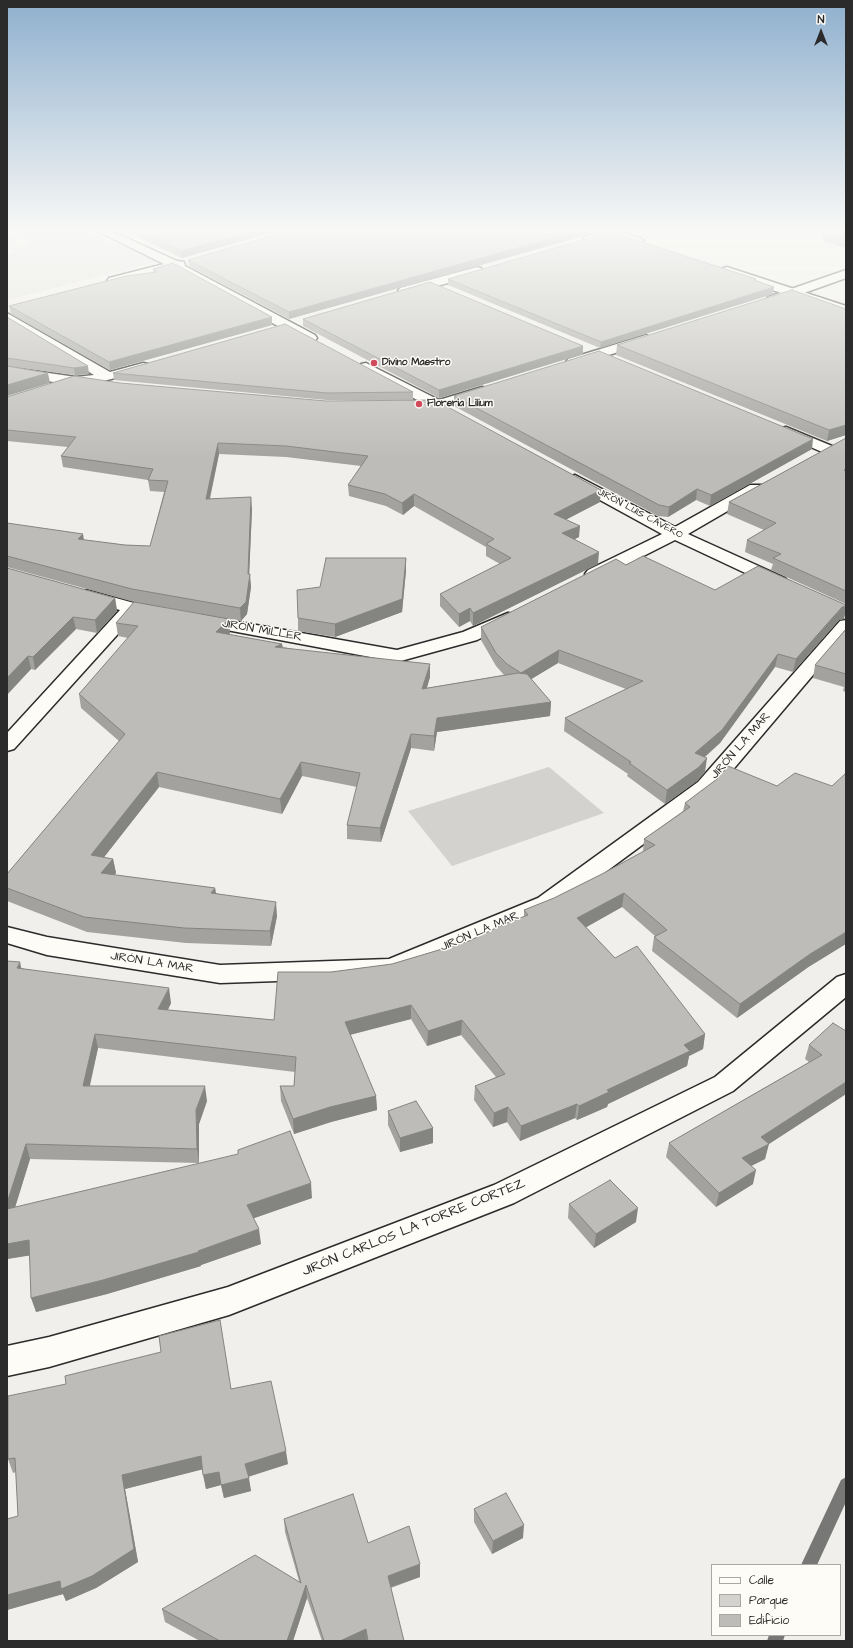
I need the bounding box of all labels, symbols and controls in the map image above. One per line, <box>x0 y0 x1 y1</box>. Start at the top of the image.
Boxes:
north arrow <box>801 12 841 52</box>
text: N <box>818 12 824 27</box>
place label: Divino Maestro <box>382 357 450 369</box>
marker: Divino Maestro <box>369 358 379 368</box>
place label: Floreria Lilium <box>427 398 493 410</box>
marker: Floreria Lilium <box>414 399 424 409</box>
street label: JIRÓN LUIS CAVERO <box>595 486 685 542</box>
street label: JIRÓN MILLER <box>221 617 303 645</box>
street label: JIRÓN LA MAR <box>708 710 774 782</box>
street label: JIRÓN LA MAR <box>438 909 522 955</box>
street label: JIRÓN LA MAR <box>109 949 195 977</box>
street label: JIRÓN CARLOS LA TORRE CORTEZ <box>300 1175 528 1281</box>
legend <box>711 1564 841 1636</box>
text: Calle <box>749 1572 774 1589</box>
text: Parque <box>749 1592 788 1609</box>
text: Edificio <box>749 1612 789 1629</box>

